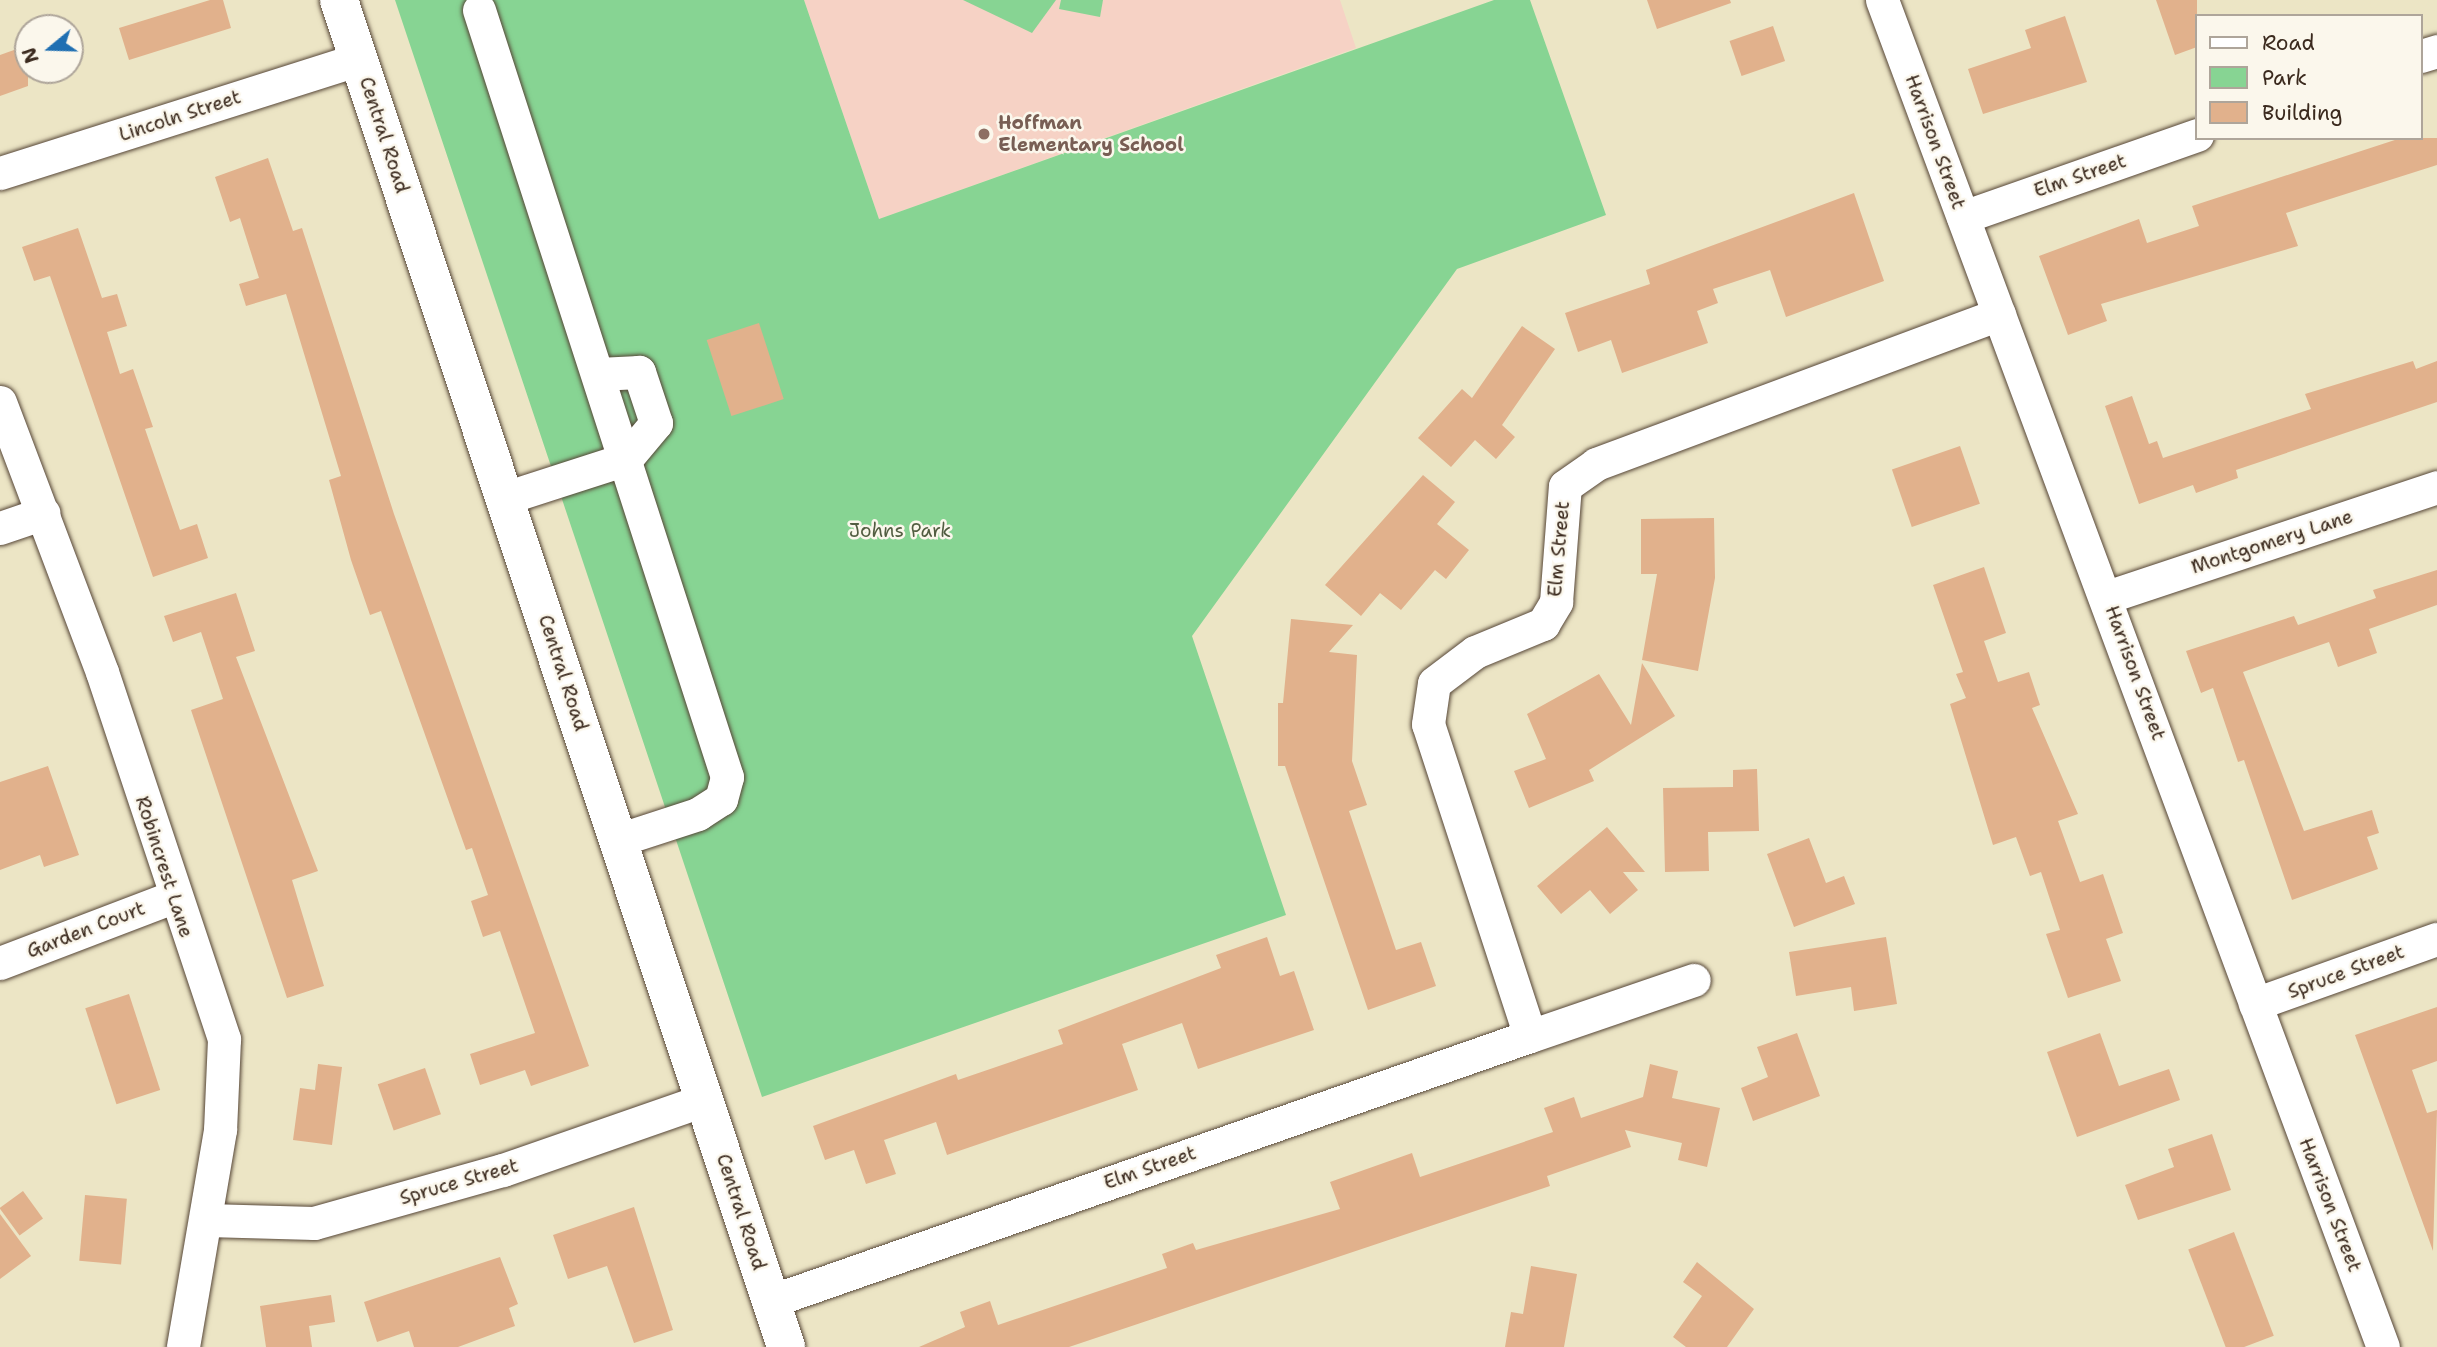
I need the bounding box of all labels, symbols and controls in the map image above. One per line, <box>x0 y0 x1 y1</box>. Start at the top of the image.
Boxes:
north arrow <box>14 14 84 84</box>
legend <box>2196 14 2423 140</box>
text: Road <box>2262 29 2315 57</box>
text: N <box>16 44 45 67</box>
text: Park <box>2262 64 2307 92</box>
street label: Harrison Street <box>1900 72 1970 212</box>
street label: Central Road <box>354 74 414 196</box>
street label: Lincoln Street <box>116 86 244 146</box>
text: Building <box>2262 99 2342 127</box>
place label: Hoffman Elementary School <box>998 112 1184 156</box>
marker: Hoffman Elementary School <box>976 126 992 142</box>
street label: Elm Street <box>2031 150 2129 202</box>
street label: Elm Street <box>1543 500 1575 598</box>
street label: Montgomery Lane <box>2188 505 2356 579</box>
park label: Johns Park <box>849 520 951 542</box>
street label: Harrison Street <box>2100 603 2170 743</box>
street label: Central Road <box>533 612 593 734</box>
street label: Robincrest Lane <box>130 793 198 941</box>
street label: Garden Court <box>24 897 148 963</box>
street label: Spruce Street <box>2285 940 2407 1004</box>
street label: Harrison Street <box>2294 1135 2366 1275</box>
street label: Elm Street <box>1101 1142 1199 1194</box>
street label: Central Road <box>711 1151 771 1273</box>
street label: Spruce Street <box>397 1154 521 1210</box>

